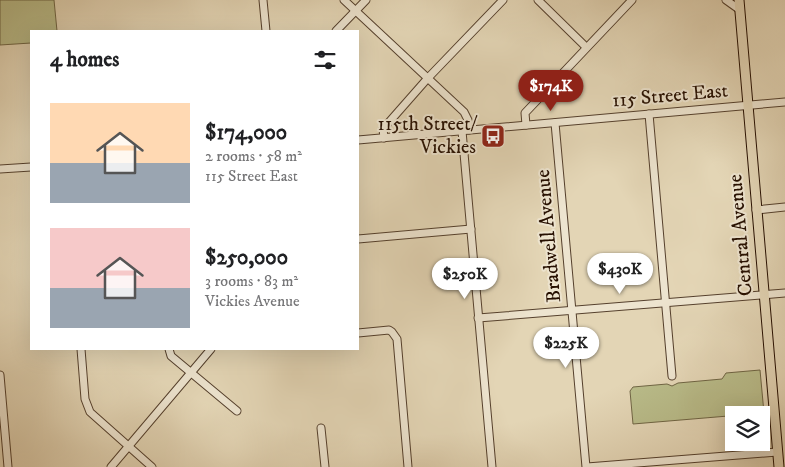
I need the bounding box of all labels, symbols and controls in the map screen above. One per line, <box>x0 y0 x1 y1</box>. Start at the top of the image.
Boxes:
icon: filters <box>311 46 339 74</box>
text: 4 homes <box>50 47 119 73</box>
pin: $174K <box>516 70 586 112</box>
text: $174K <box>529 76 573 96</box>
street label: 115 Street East <box>611 78 729 114</box>
place label: 115th Street/ Vickies <box>378 112 478 160</box>
text: $174,000 <box>205 120 287 146</box>
icon: home <box>90 123 150 183</box>
bus stop icon: 115th Street/ Vickies <box>480 123 506 149</box>
text: 2 rooms · 58 m² <box>205 146 302 166</box>
text: 115 Street East <box>205 166 298 186</box>
street label: Bradwell Avenue <box>531 168 567 304</box>
street label: Central Avenue <box>723 173 759 297</box>
text: $250,000 <box>205 245 288 271</box>
icon: home <box>90 248 150 308</box>
pin: $430K <box>585 252 655 295</box>
pin: $250K <box>430 258 500 300</box>
text: $430K <box>598 259 642 279</box>
text: $250K <box>443 264 487 284</box>
text: 3 rooms · 83 m² <box>205 271 298 291</box>
text: Vickies Avenue <box>205 291 300 311</box>
pin: $225K <box>531 326 601 369</box>
text: $225K <box>544 333 588 353</box>
map controls <box>725 406 770 451</box>
button: layers <box>725 406 770 451</box>

